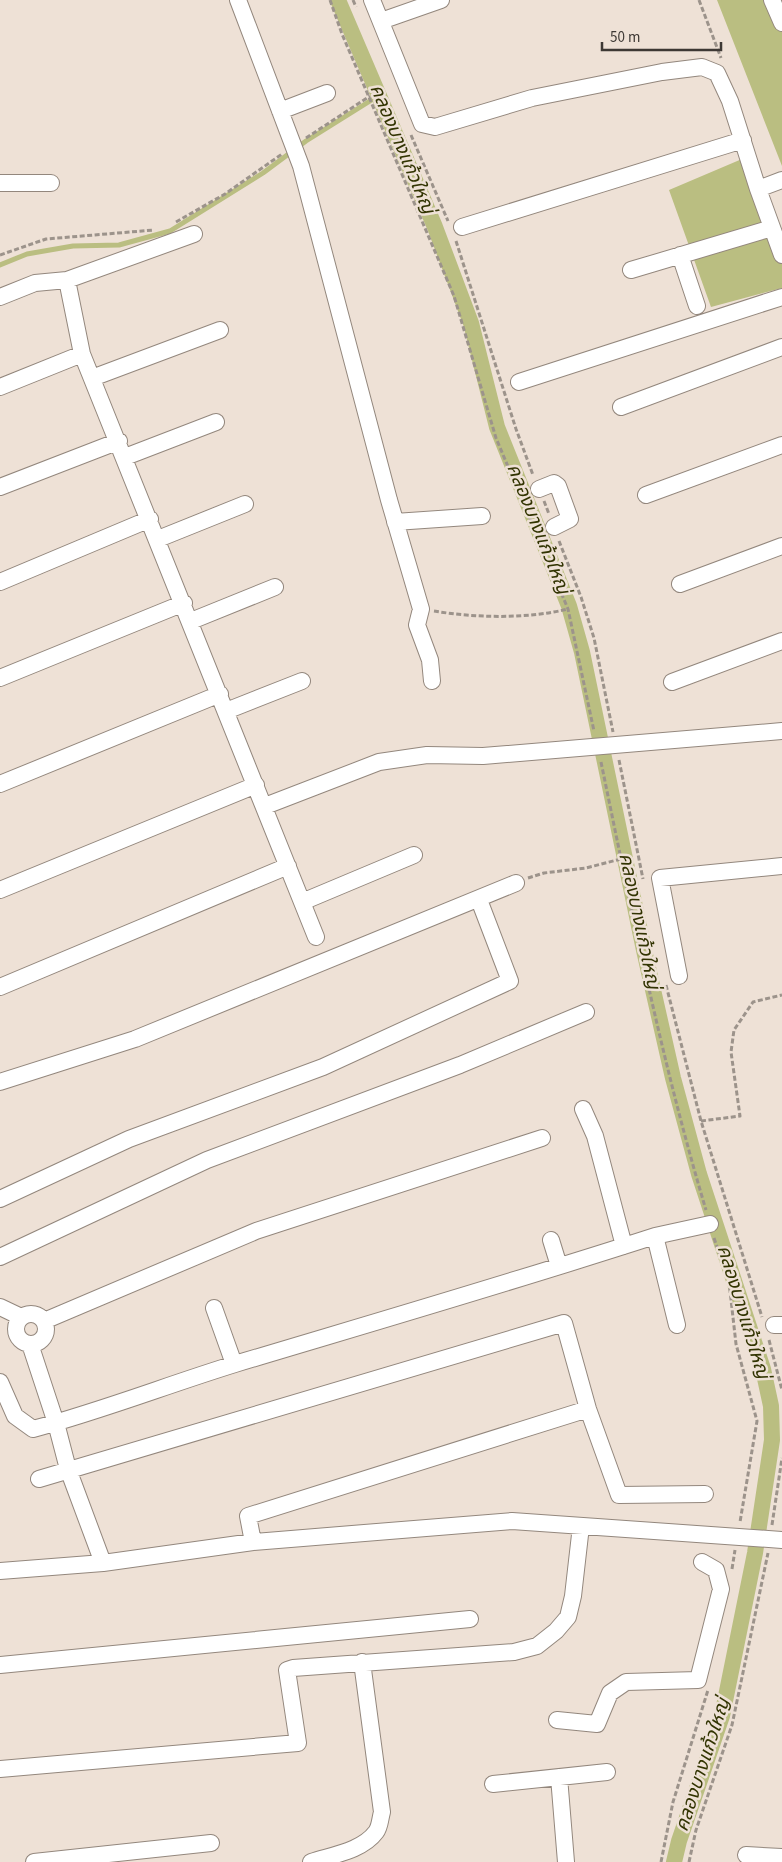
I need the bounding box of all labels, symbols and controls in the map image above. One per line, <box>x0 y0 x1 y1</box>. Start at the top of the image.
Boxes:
scale bar <box>602 20 721 52</box>
text: 50 m <box>610 27 640 48</box>
water label: คลองบางแก้วใหญ่ <box>363 80 443 221</box>
water label: คลองบางแก้วใหญ่ <box>500 460 578 601</box>
water label: คลองบางแก้วใหญ่ <box>611 850 667 994</box>
water label: คลองบางแก้วใหญ่ <box>710 1242 777 1385</box>
water label: คลองบางแก้วใหญ่ <box>669 1692 738 1835</box>

